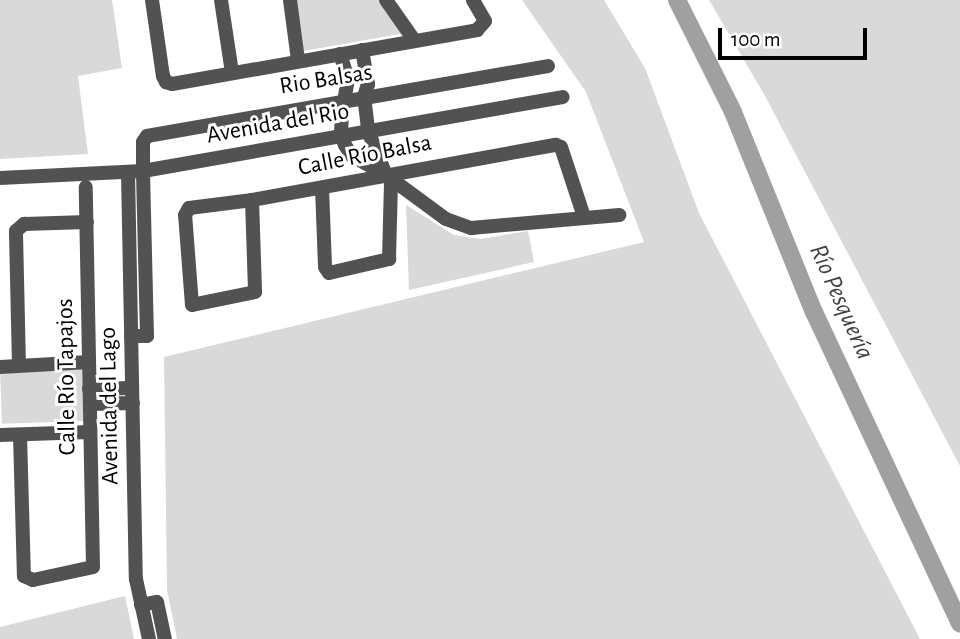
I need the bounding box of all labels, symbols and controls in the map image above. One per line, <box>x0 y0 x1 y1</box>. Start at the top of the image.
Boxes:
scale bar <box>722 14 871 58</box>
text: 100 m <box>731 29 781 50</box>
street label: Rio Balsas <box>278 58 374 102</box>
street label: Avenida del Rio <box>204 97 352 151</box>
street label: Calle Río Balsa <box>296 129 434 183</box>
water label: Río Pesquería <box>802 240 880 364</box>
street label: Calle Río Tapajos <box>51 298 83 456</box>
street label: Avenida del Lago <box>94 327 126 485</box>

